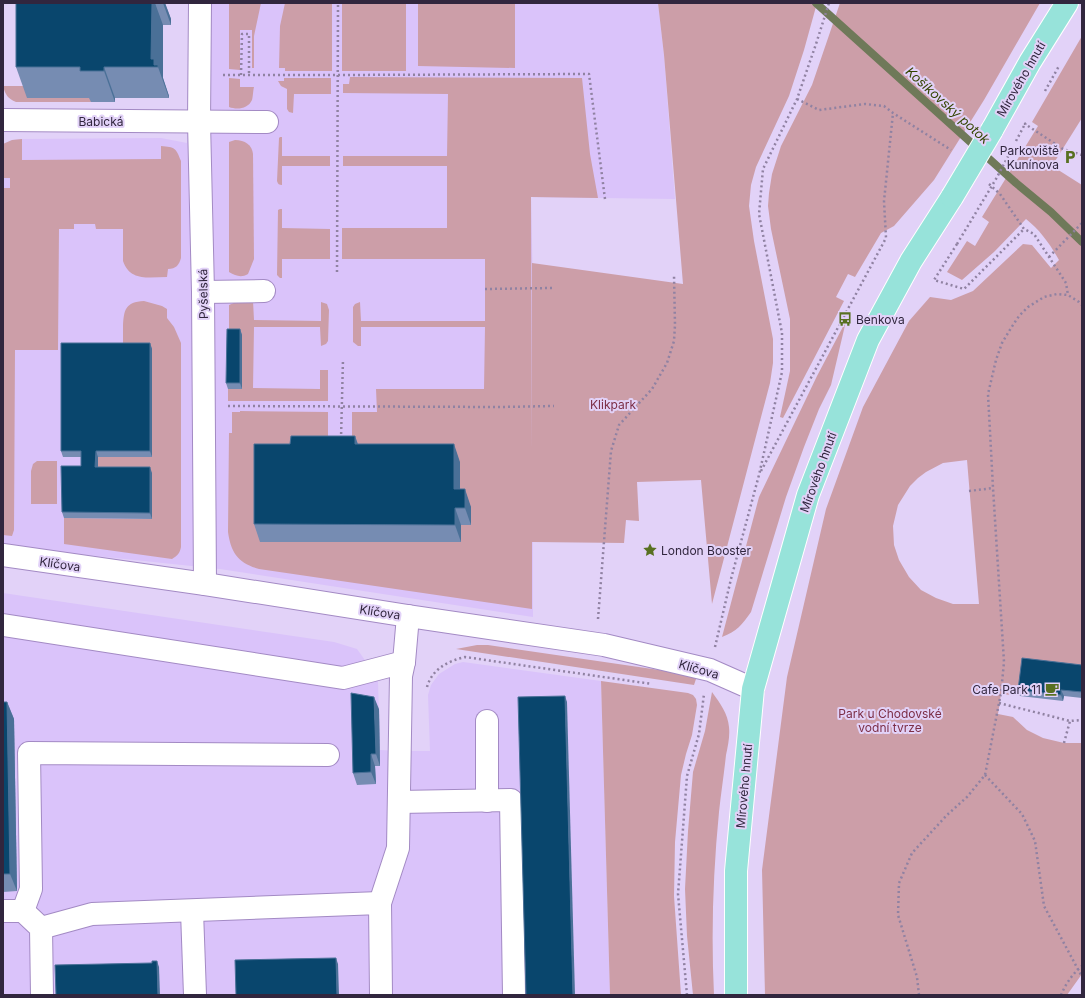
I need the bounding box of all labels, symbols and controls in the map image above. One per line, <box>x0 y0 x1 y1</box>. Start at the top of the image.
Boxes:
street label: Mírového hnutí <box>993 39 1049 119</box>
water label: Košíkovský potok <box>903 63 994 147</box>
street label: Babická <box>78 114 124 129</box>
place label: Parkoviště Kunínova <box>1000 143 1059 172</box>
parking icon: Parkoviště Kunínova <box>1062 149 1078 165</box>
street label: Pyšelská <box>195 269 211 319</box>
bus stop icon: Benkova <box>837 311 853 327</box>
place label: Benkova <box>856 312 905 327</box>
park label: Klikpark <box>590 397 636 412</box>
street label: Mírového hnutí <box>797 430 839 514</box>
place icon: London Booster <box>642 542 658 558</box>
place label: London Booster <box>661 543 751 558</box>
street label: Klíčova <box>39 554 81 574</box>
street label: Klíčova <box>359 601 401 623</box>
street label: Klíčova <box>677 656 721 682</box>
cafe icon: Cafe Park 11 <box>1044 681 1060 697</box>
place label: Cafe Park 11 <box>972 682 1041 697</box>
park label: Park u Chodovské vodní tvrze <box>838 706 942 735</box>
street label: Mírového hnutí <box>733 743 755 829</box>

